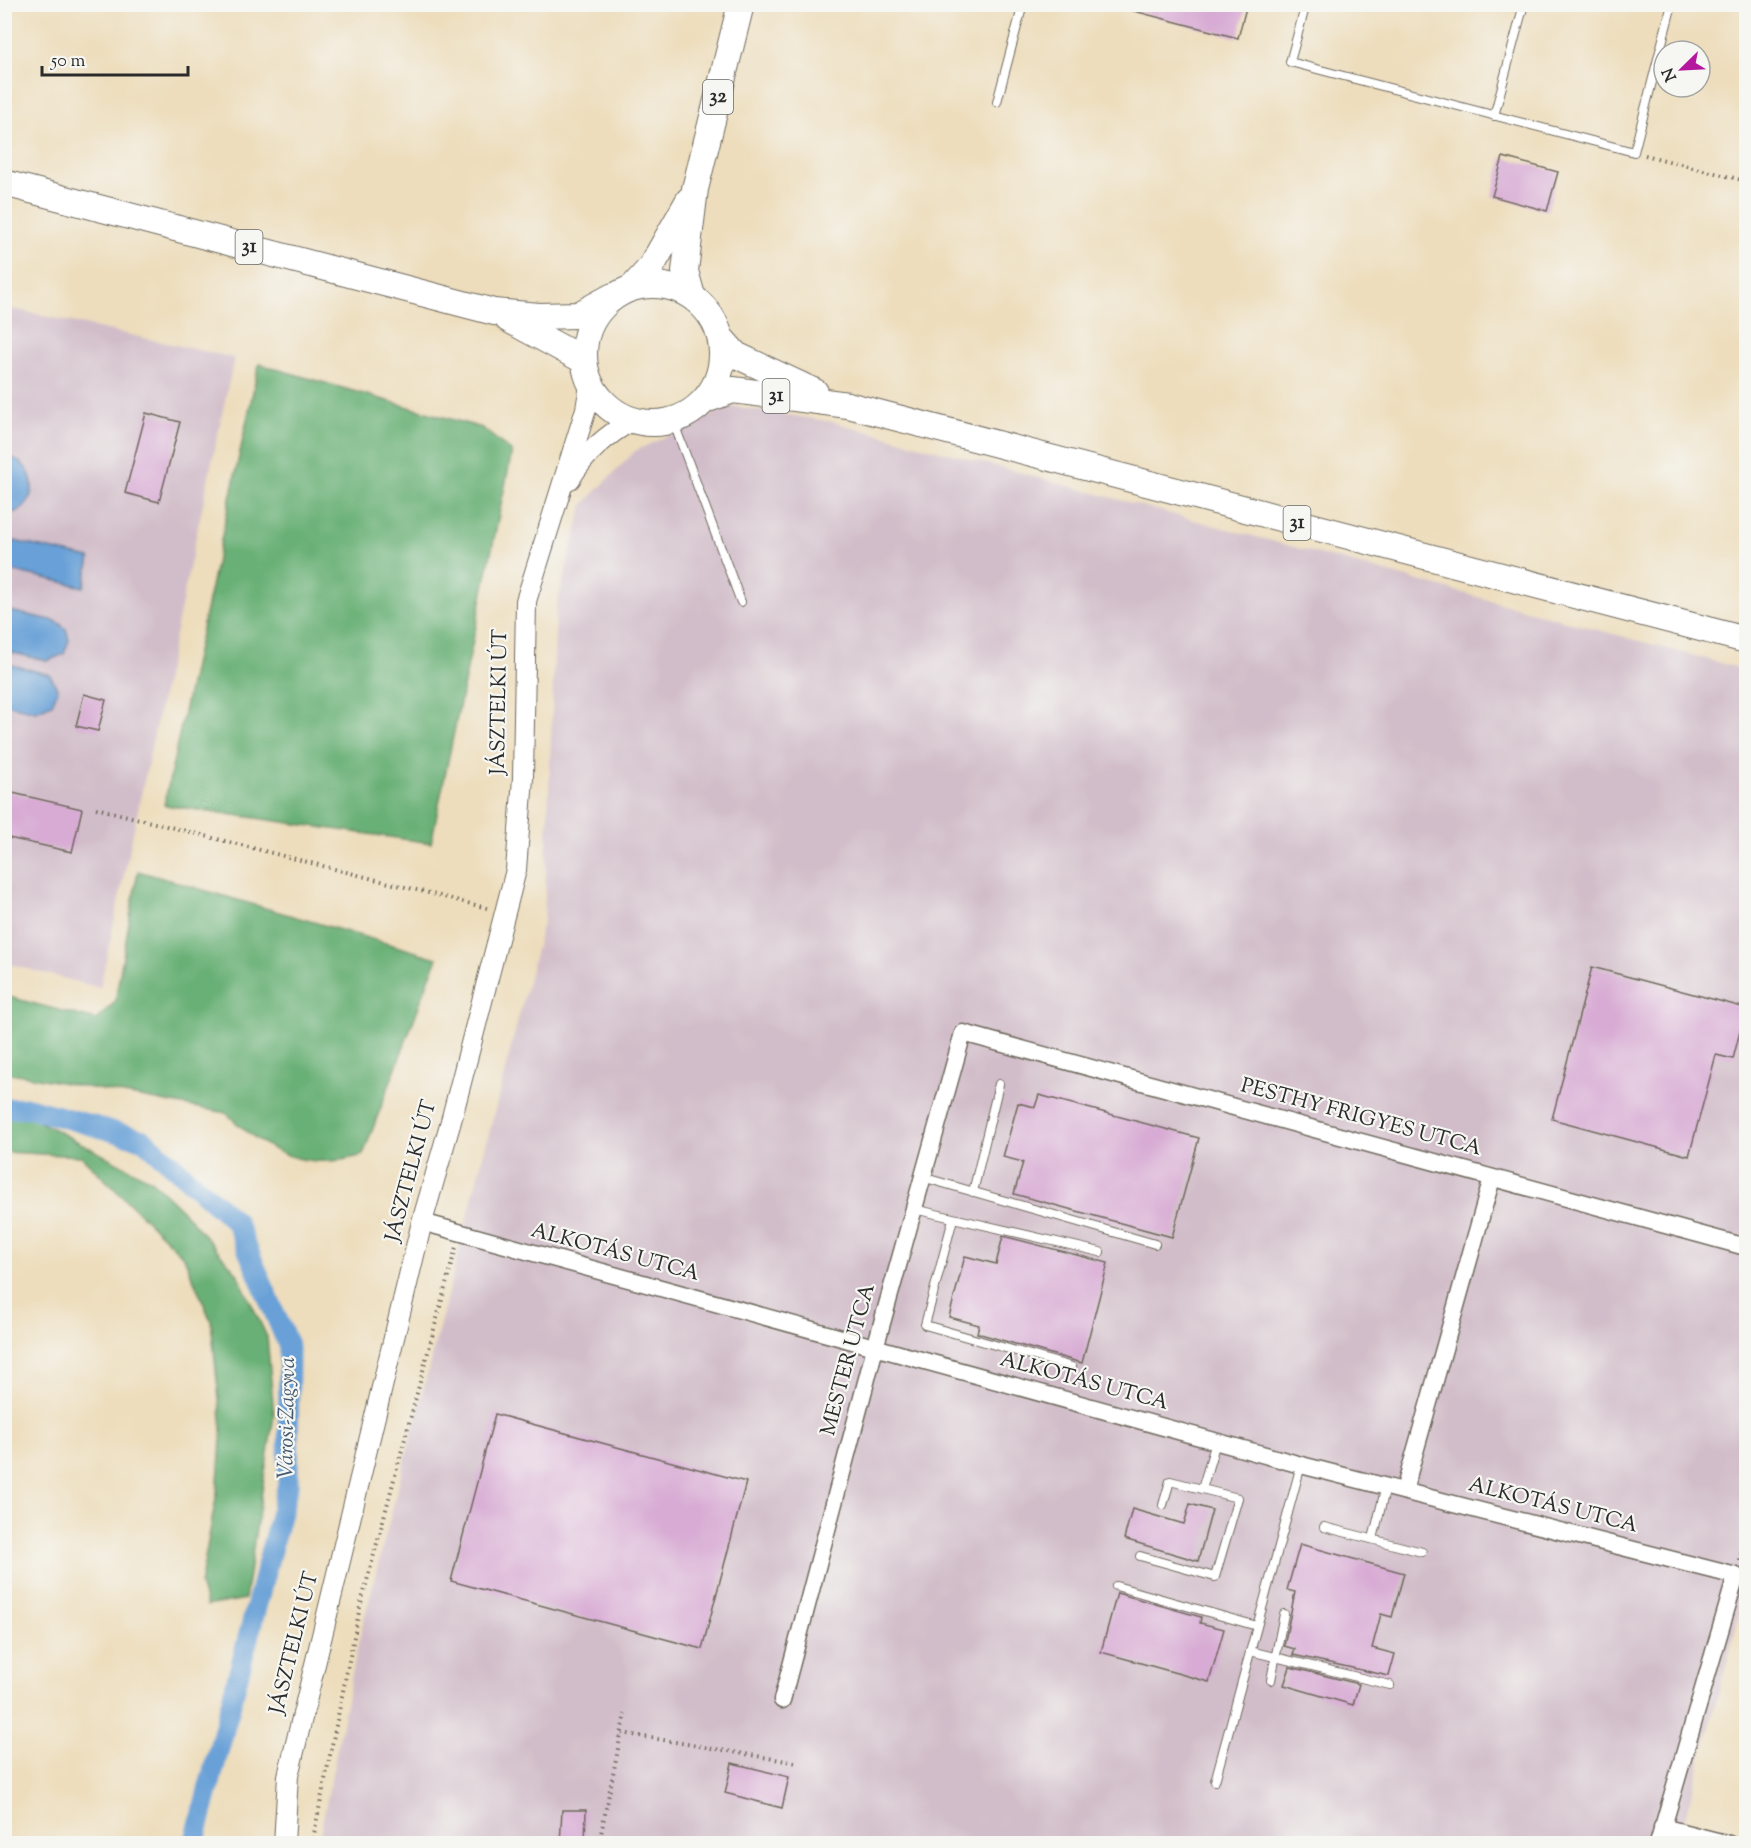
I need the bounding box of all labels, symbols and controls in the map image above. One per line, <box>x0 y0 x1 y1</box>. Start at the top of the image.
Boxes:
scale bar <box>42 39 188 77</box>
north arrow <box>1652 39 1712 99</box>
text: 50 m <box>50 49 86 75</box>
text: N <box>1657 63 1684 85</box>
road number: 32 <box>703 80 733 114</box>
road number: 31 <box>236 230 262 264</box>
road number: 31 <box>762 379 790 413</box>
road number: 31 <box>1284 506 1310 540</box>
street label: JÁSZTELKI ÚT <box>484 629 516 776</box>
street label: PESTHY FRIGYES UTCA <box>1237 1071 1485 1165</box>
street label: JÁSZTELKI ÚT <box>378 1097 445 1246</box>
street label: ALKOTÁS UTCA <box>527 1216 703 1290</box>
street label: MESTER UTCA <box>814 1281 884 1439</box>
street label: ALKOTÁS UTCA <box>996 1345 1172 1419</box>
water label: Városi-Zagyva <box>271 1357 305 1479</box>
street label: ALKOTÁS UTCA <box>1465 1470 1641 1542</box>
street label: JÁSZTELKI ÚT <box>263 1568 327 1718</box>

